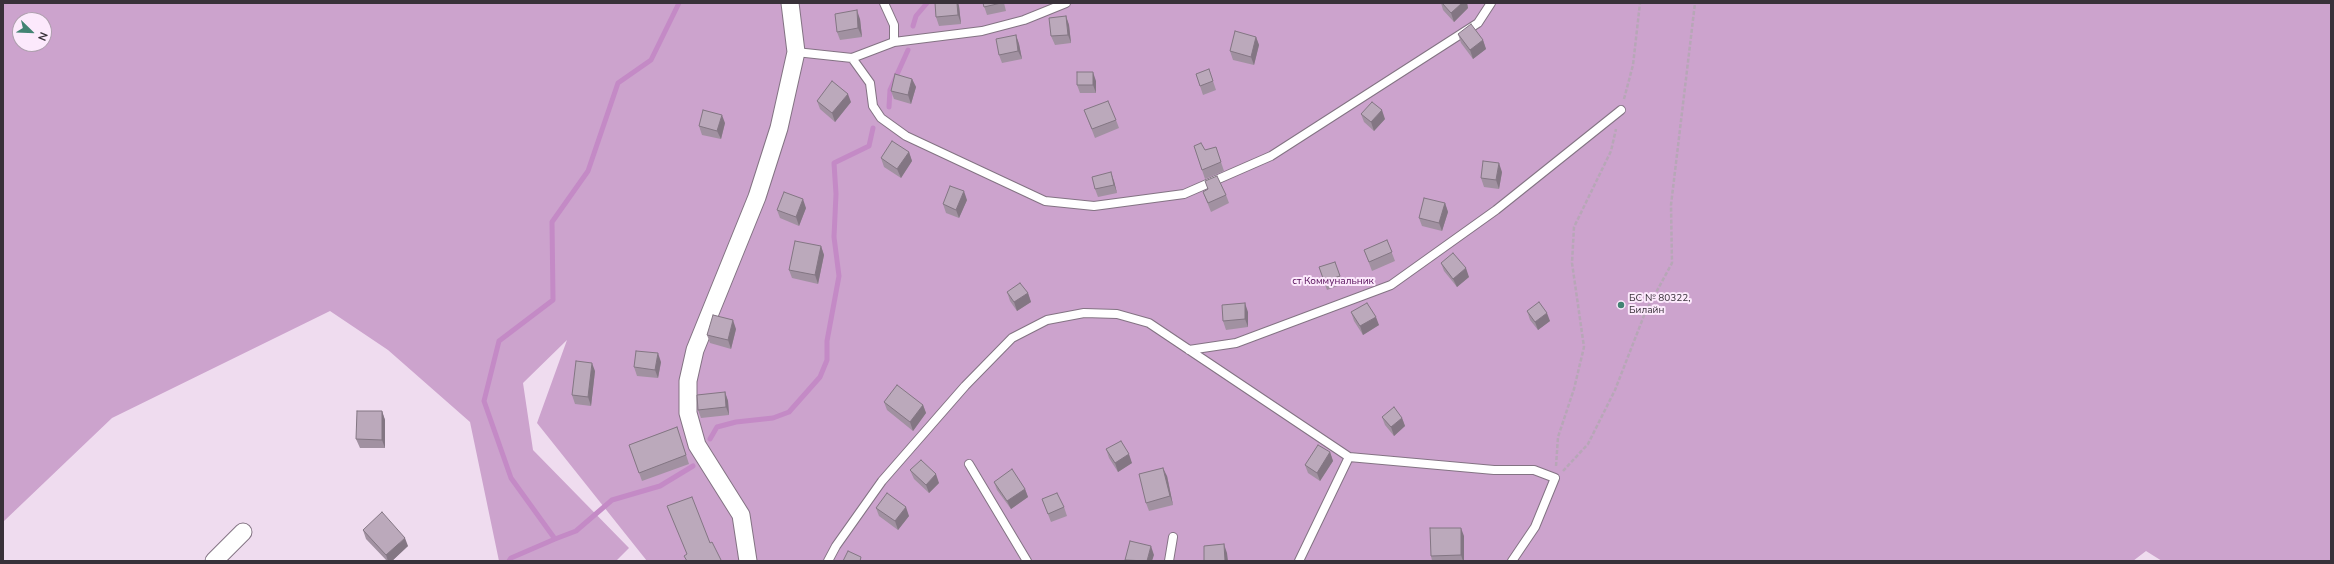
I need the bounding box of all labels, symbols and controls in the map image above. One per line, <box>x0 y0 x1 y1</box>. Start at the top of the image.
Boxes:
north arrow <box>12 12 52 52</box>
text: N <box>34 30 51 43</box>
park label: ст Коммунальник <box>1292 276 1374 288</box>
place label: БС № 80322, Билайн <box>1629 293 1691 316</box>
marker: БС № 80322, Билайн <box>1616 300 1626 310</box>

